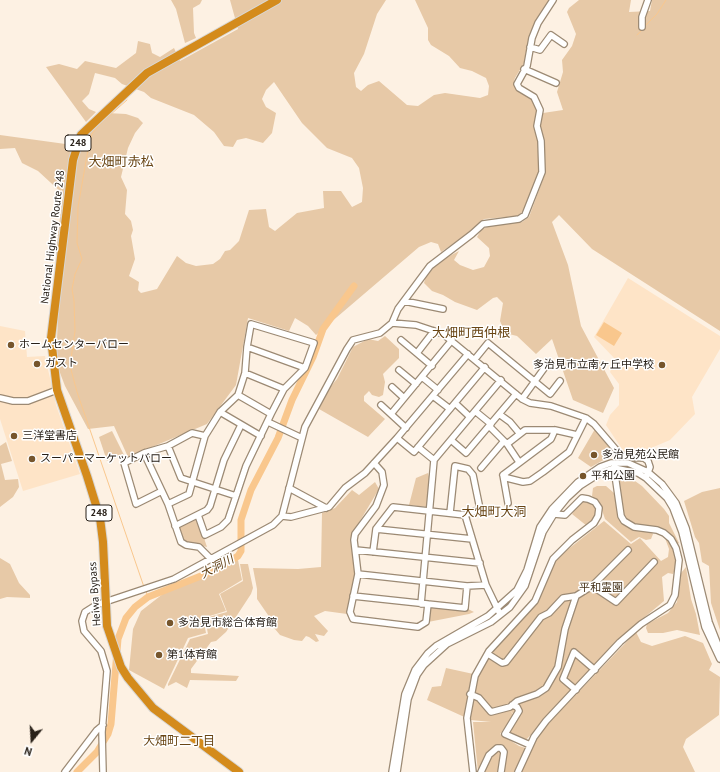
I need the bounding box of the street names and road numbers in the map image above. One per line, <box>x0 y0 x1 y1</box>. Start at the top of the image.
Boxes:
road number: 248 <box>65 135 91 151</box>
street label: National Highway Route 248 <box>38 169 68 305</box>
road number: 248 <box>86 505 112 521</box>
street label: Heiwa Bypass <box>86 561 104 627</box>

